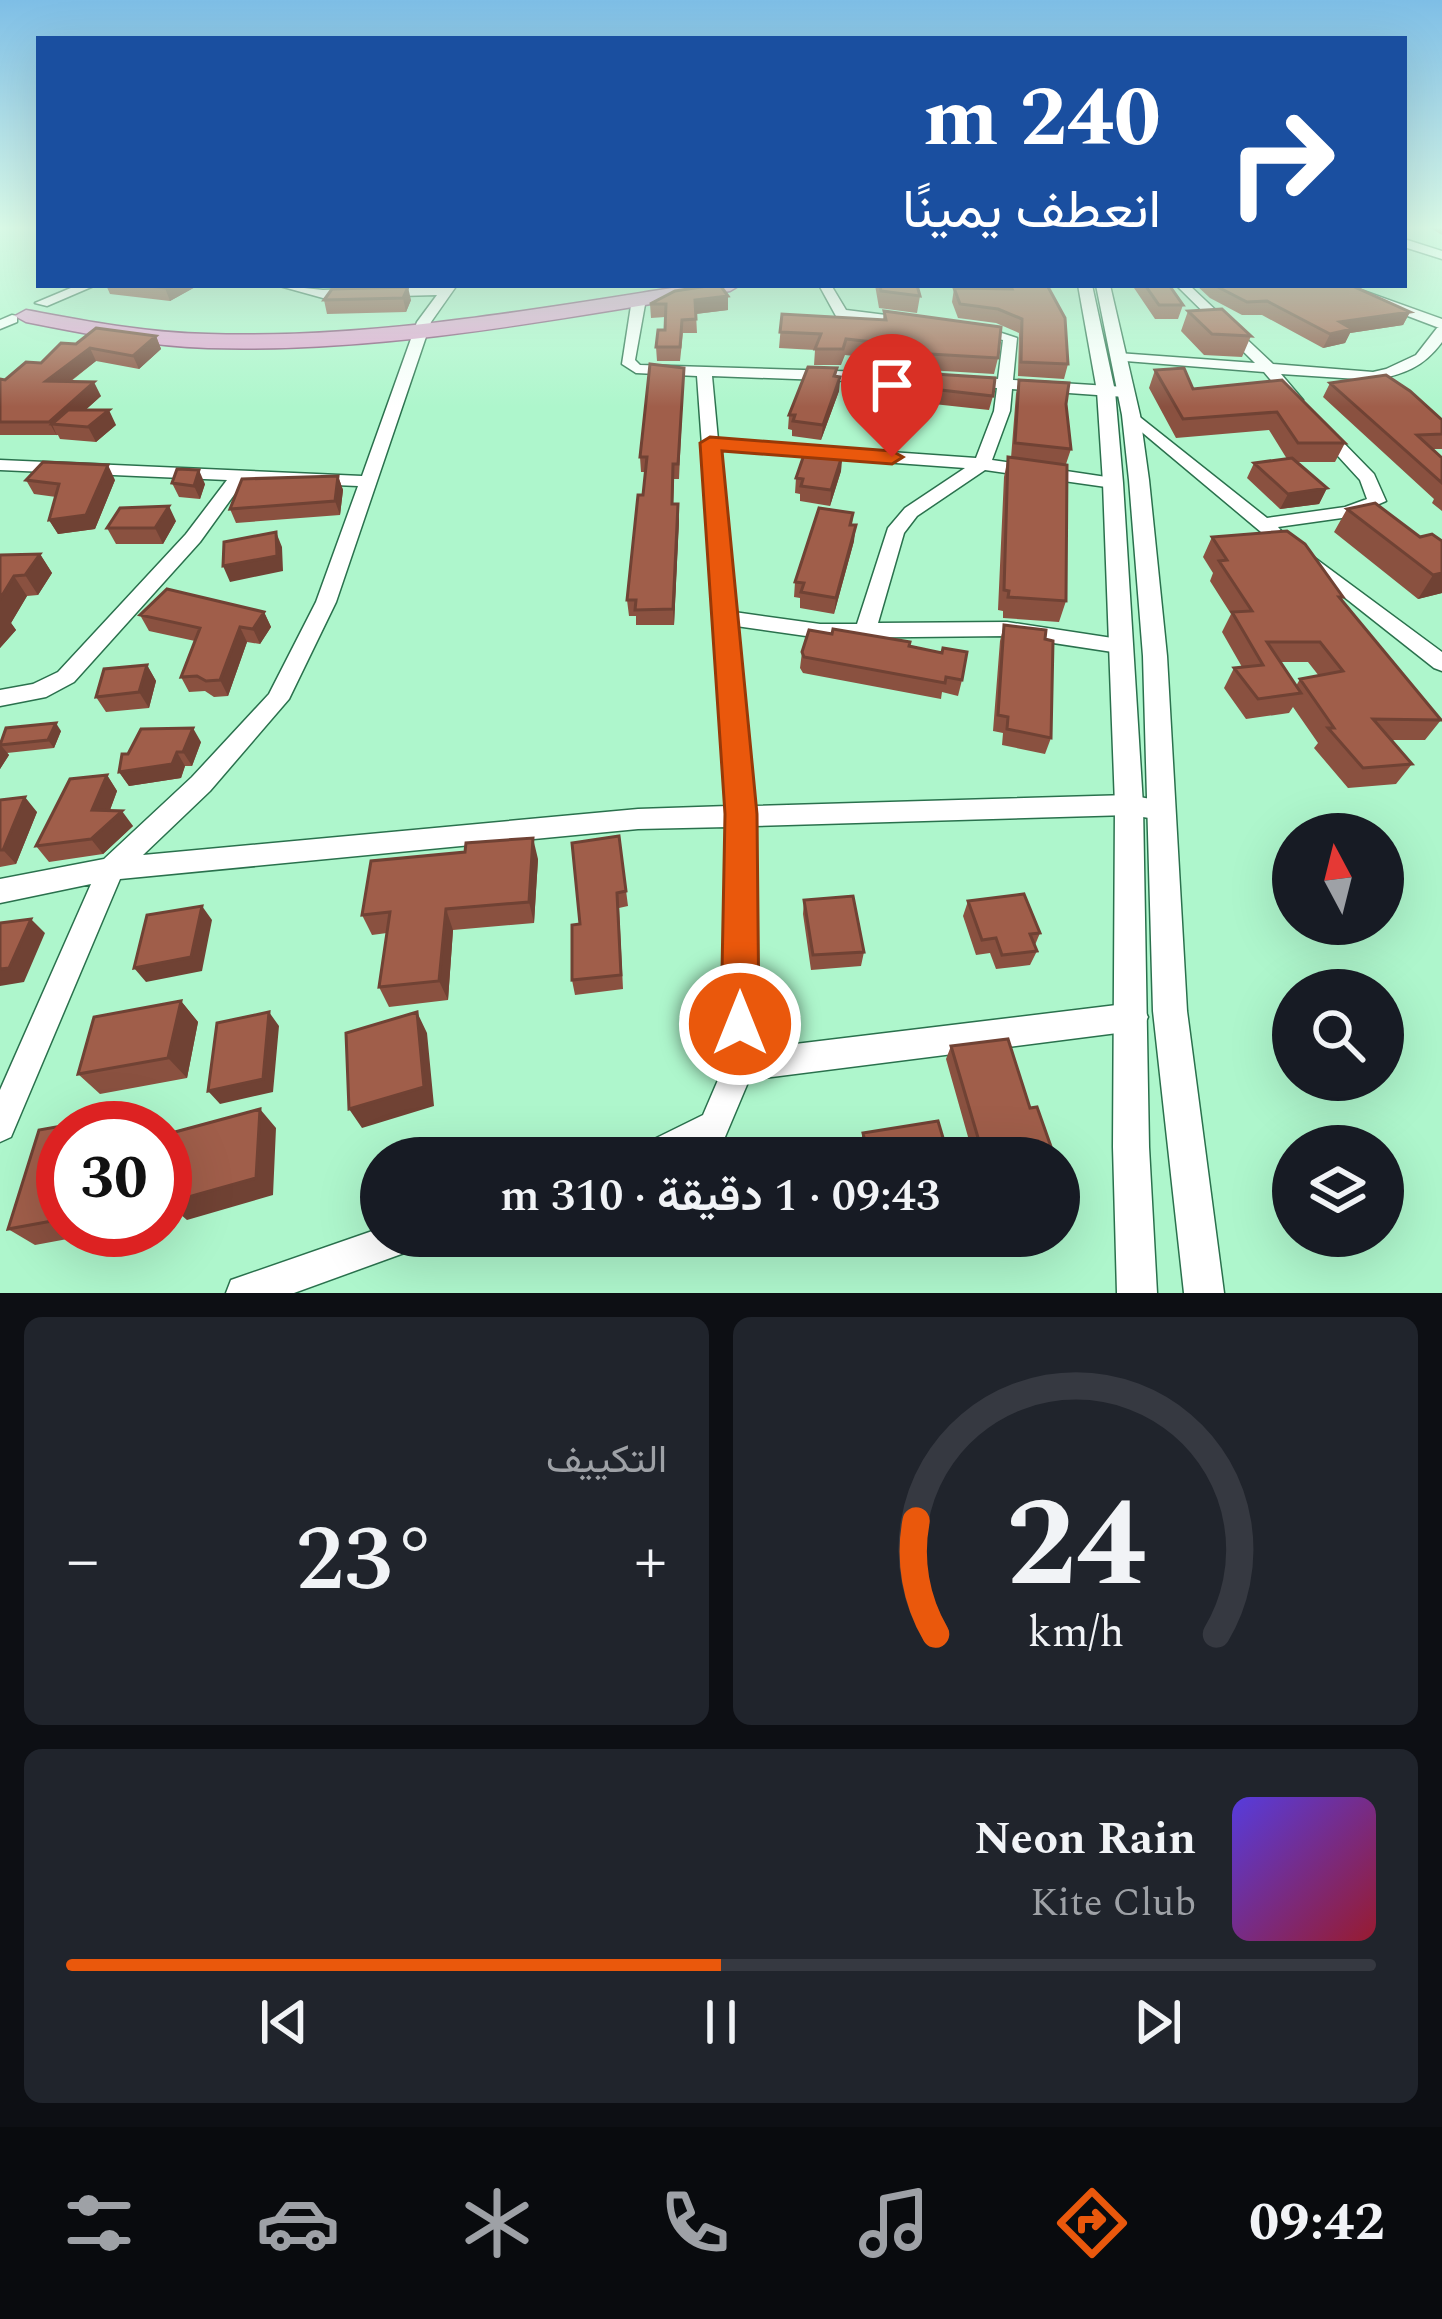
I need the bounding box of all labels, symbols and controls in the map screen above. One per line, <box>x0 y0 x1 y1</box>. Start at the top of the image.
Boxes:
text: 240 m <box>923 55 1161 183</box>
icon: right <box>1203 84 1359 240</box>
text: انعطف يمينًا <box>902 170 1161 252</box>
pin <box>841 334 943 457</box>
icon: arrive <box>859 352 925 418</box>
north arrow <box>1272 813 1404 945</box>
map controls <box>1272 813 1404 1257</box>
position arrow <box>677 961 803 1087</box>
button: search <box>1272 969 1404 1101</box>
speed limit sign: 30 <box>36 1101 192 1257</box>
button: layers <box>1272 1125 1404 1257</box>
text: 09:43 · 1 دقيقة · 310 m <box>500 1162 940 1231</box>
text: التكييف <box>546 1431 667 1490</box>
text: 24 <box>1005 1451 1146 1641</box>
text: 23° <box>296 1493 437 1630</box>
text: − <box>66 1511 99 1612</box>
text: + <box>634 1511 667 1612</box>
text: km/h <box>1027 1601 1124 1666</box>
text: Neon Rain <box>974 1805 1196 1874</box>
text: Kite Club <box>1030 1874 1196 1933</box>
icon: previous <box>251 1989 317 2055</box>
icon: pause <box>688 1989 754 2055</box>
icon: next <box>1125 1989 1191 2055</box>
icon: filters <box>57 2181 141 2265</box>
icon: car <box>256 2181 340 2265</box>
icon: climate <box>455 2181 539 2265</box>
icon: phone <box>653 2181 737 2265</box>
icon: music <box>852 2181 936 2265</box>
icon: directions <box>1050 2181 1134 2265</box>
text: 09:42 <box>1249 2182 1385 2264</box>

